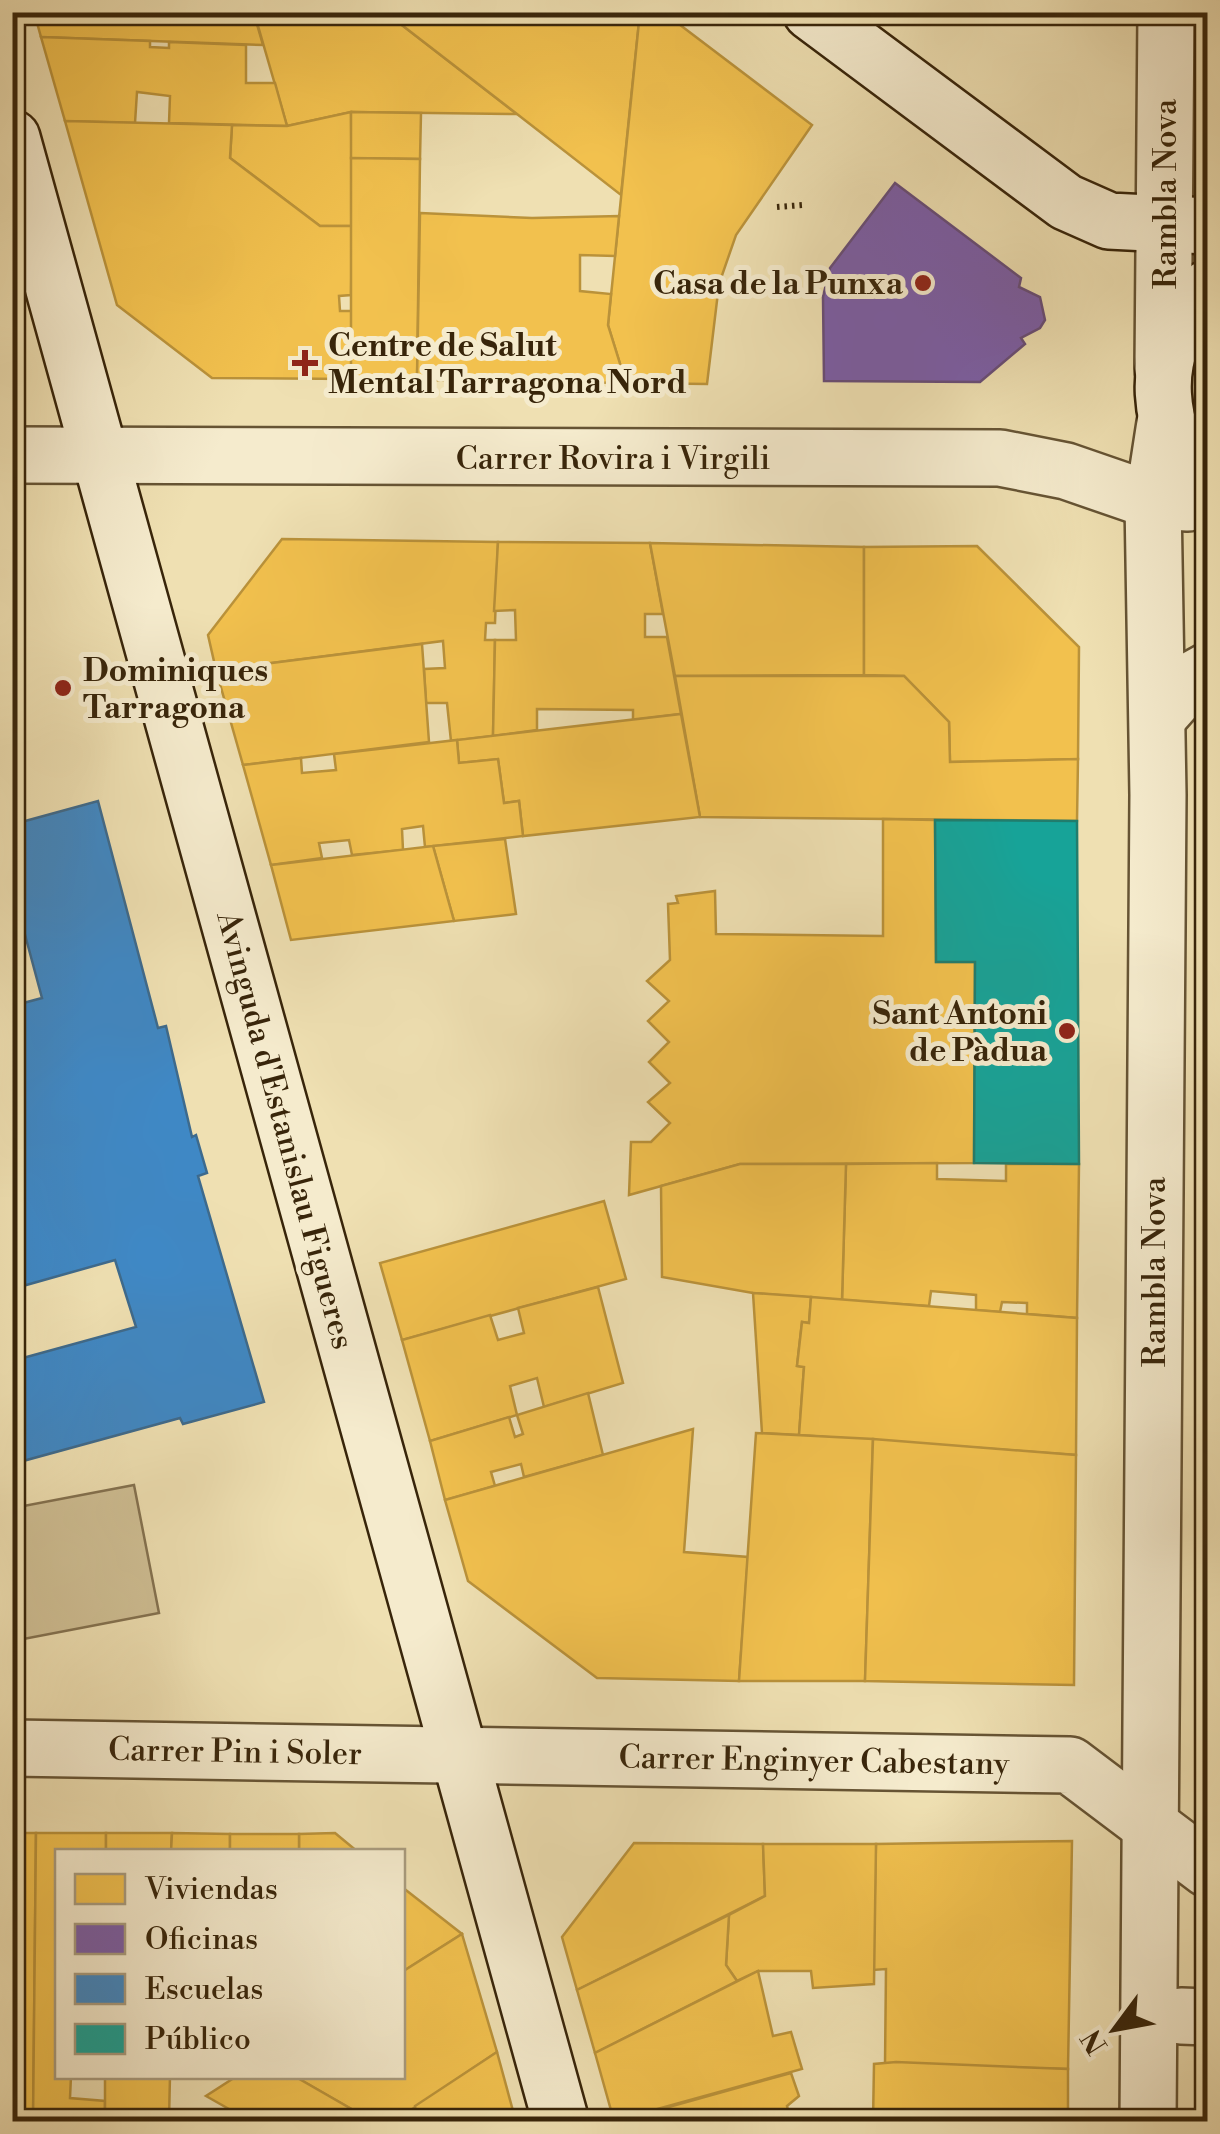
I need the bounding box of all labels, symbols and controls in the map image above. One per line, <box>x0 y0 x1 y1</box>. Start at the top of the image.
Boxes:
street label: Rambla Nova <box>1146 98 1186 289</box>
place label: Casa de la Punxa <box>653 264 904 304</box>
marker: Casa de la Punxa <box>912 272 934 294</box>
place label: Centre de Salut Mental Tarragona Nord <box>328 326 687 403</box>
marker: Centre de Salut Mental Tarragona Nord <box>292 350 318 376</box>
street label: Carrer Rovira i Virgili <box>456 439 770 479</box>
place label: Dominiques Tarragona <box>83 651 268 728</box>
marker: Dominiques Tarragona <box>52 677 74 699</box>
street label: Avinguda d'Estanislau Figueres <box>207 906 363 1354</box>
place label: Sant Antoni de Pàdua <box>873 994 1048 1071</box>
marker: Sant Antoni de Pàdua <box>1056 1020 1078 1042</box>
street label: Rambla Nova <box>1135 1176 1175 1367</box>
street label: Carrer Pin i Soler <box>108 1730 362 1774</box>
street label: Carrer Enginyer Cabestany <box>618 1738 1010 1784</box>
legend <box>55 1849 405 2079</box>
text: Viviendas <box>144 1871 278 1909</box>
text: Oficinas <box>145 1921 258 1959</box>
text: Escuelas <box>145 1971 263 2009</box>
north arrow <box>1065 1979 1165 2079</box>
text: Público <box>145 2021 251 2059</box>
text: N <box>1074 2023 1116 2060</box>

